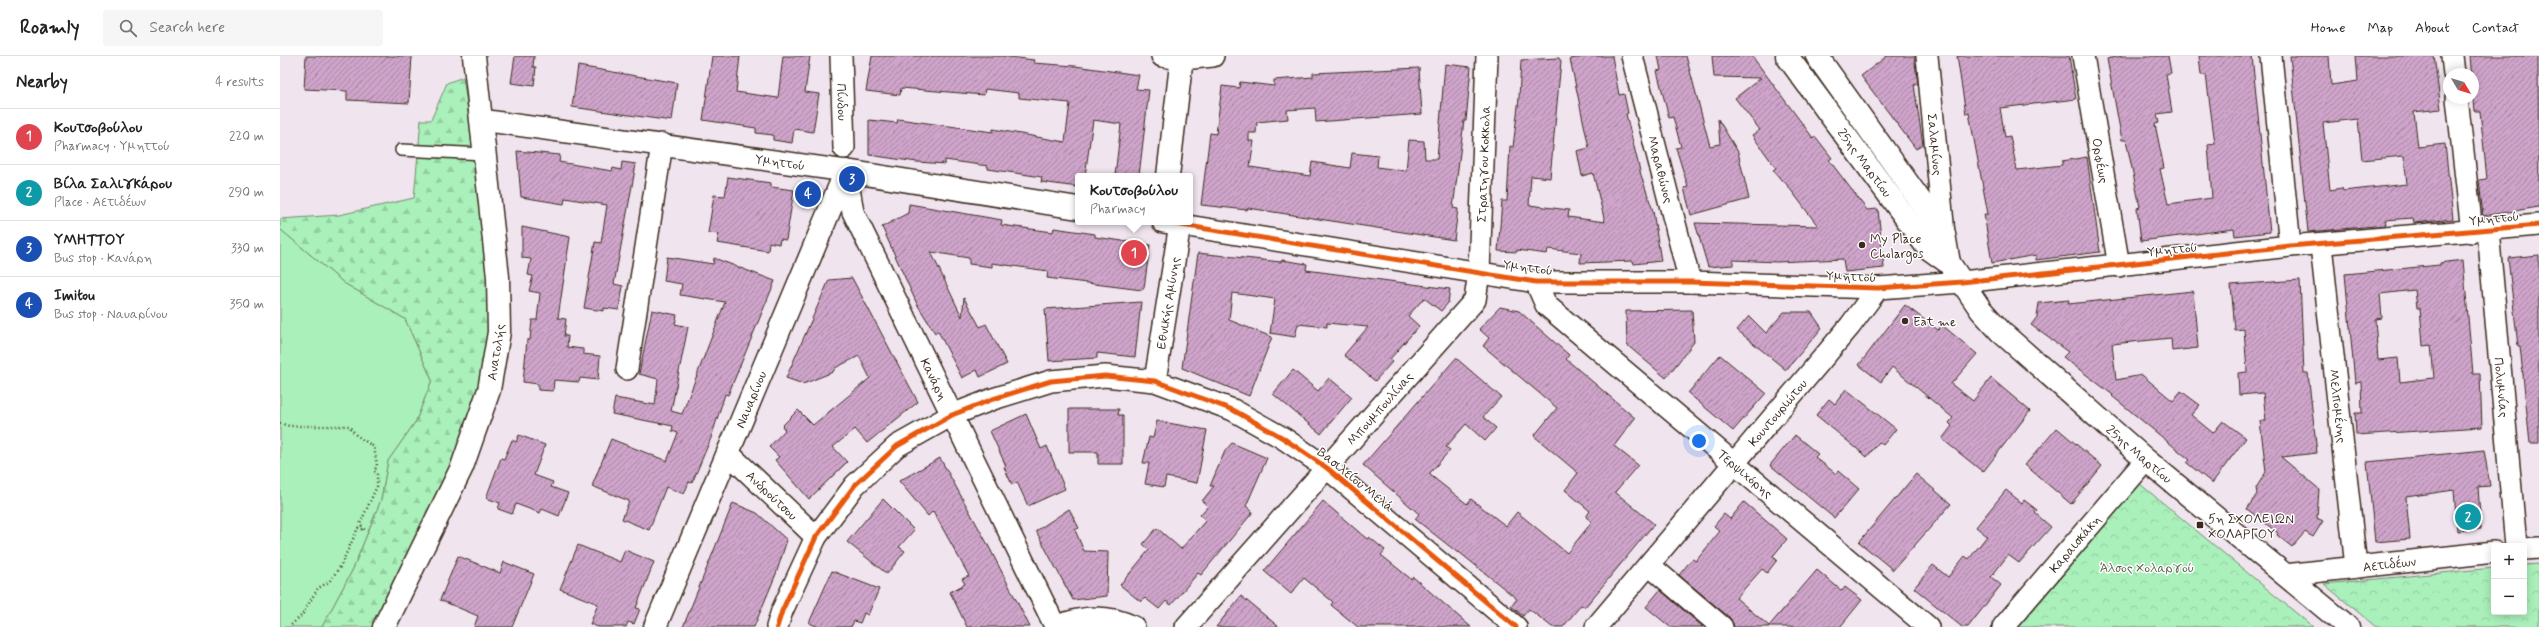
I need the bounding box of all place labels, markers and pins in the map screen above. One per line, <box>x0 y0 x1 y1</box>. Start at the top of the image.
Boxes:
pin: 3 <box>839 164 865 194</box>
pin: 4 <box>795 179 821 209</box>
place label: My Place Cholargos <box>1870 231 1924 264</box>
pin: 1 <box>1121 238 1147 268</box>
marker: My Place Cholargos <box>1857 240 1867 250</box>
place label: Eat me <box>1913 314 1956 331</box>
marker: Eat me <box>1900 316 1910 326</box>
pin: 2 <box>2455 502 2481 532</box>
place label: 5η ΣΧΟΛΕΙΩΝ ΧΟΛΑΡΓΟΥ <box>2208 511 2294 543</box>
marker: 5η ΣΧΟΛΕΙΩΝ ΧΟΛΑΡΓΟΥ <box>2195 520 2205 530</box>

